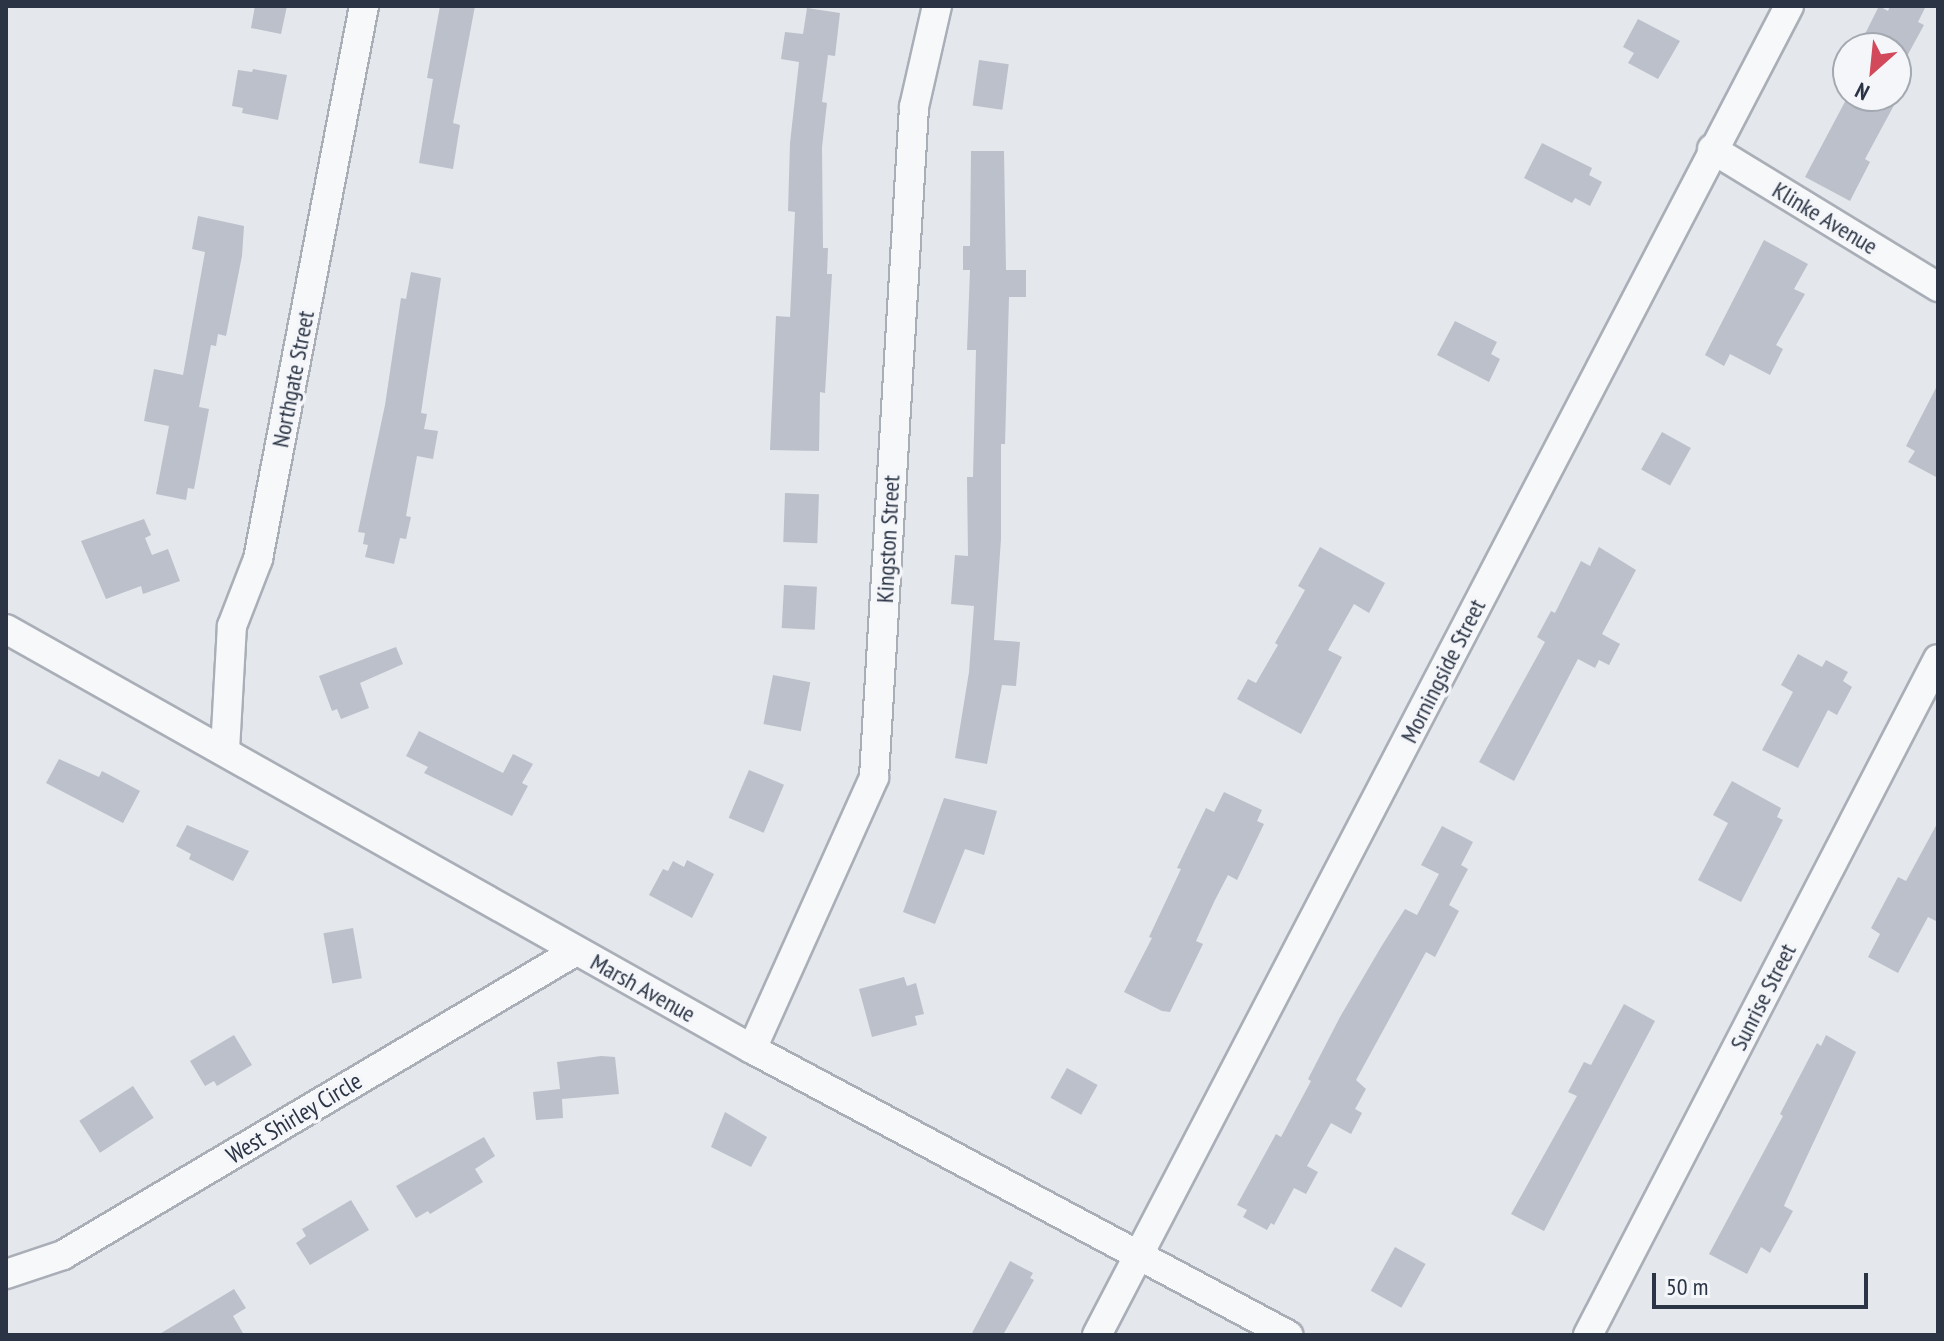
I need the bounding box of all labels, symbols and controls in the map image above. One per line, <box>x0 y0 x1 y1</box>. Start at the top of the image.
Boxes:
north arrow <box>1832 32 1912 112</box>
text: N <box>1850 76 1874 107</box>
street label: Klinke Avenue <box>1767 175 1883 261</box>
street label: Northgate Street <box>266 308 320 450</box>
street label: Kingston Street <box>870 474 906 604</box>
street label: Morningside Street <box>1394 594 1492 748</box>
street label: Sunrise Street <box>1724 939 1802 1055</box>
street label: Marsh Avenue <box>585 947 701 1029</box>
street label: West Shirley Circle <box>221 1066 367 1170</box>
scale bar <box>1656 1257 1872 1307</box>
text: 50 m <box>1666 1271 1708 1302</box>

